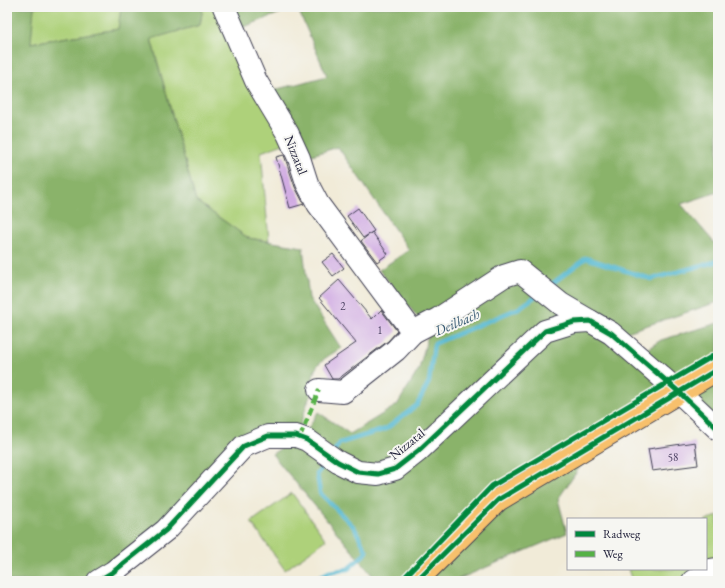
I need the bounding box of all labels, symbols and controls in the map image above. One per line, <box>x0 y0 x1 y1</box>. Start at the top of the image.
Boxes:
street label: Nizzatal <box>280 133 312 177</box>
house number: 2 <box>340 299 346 313</box>
water label: Deilbach <box>431 304 482 340</box>
house number: 1 <box>377 323 383 337</box>
street label: Nizzatal <box>386 425 428 463</box>
house number: 58 <box>668 450 678 464</box>
legend <box>567 518 707 570</box>
text: Radweg <box>603 526 641 542</box>
text: Weg <box>603 546 623 562</box>

